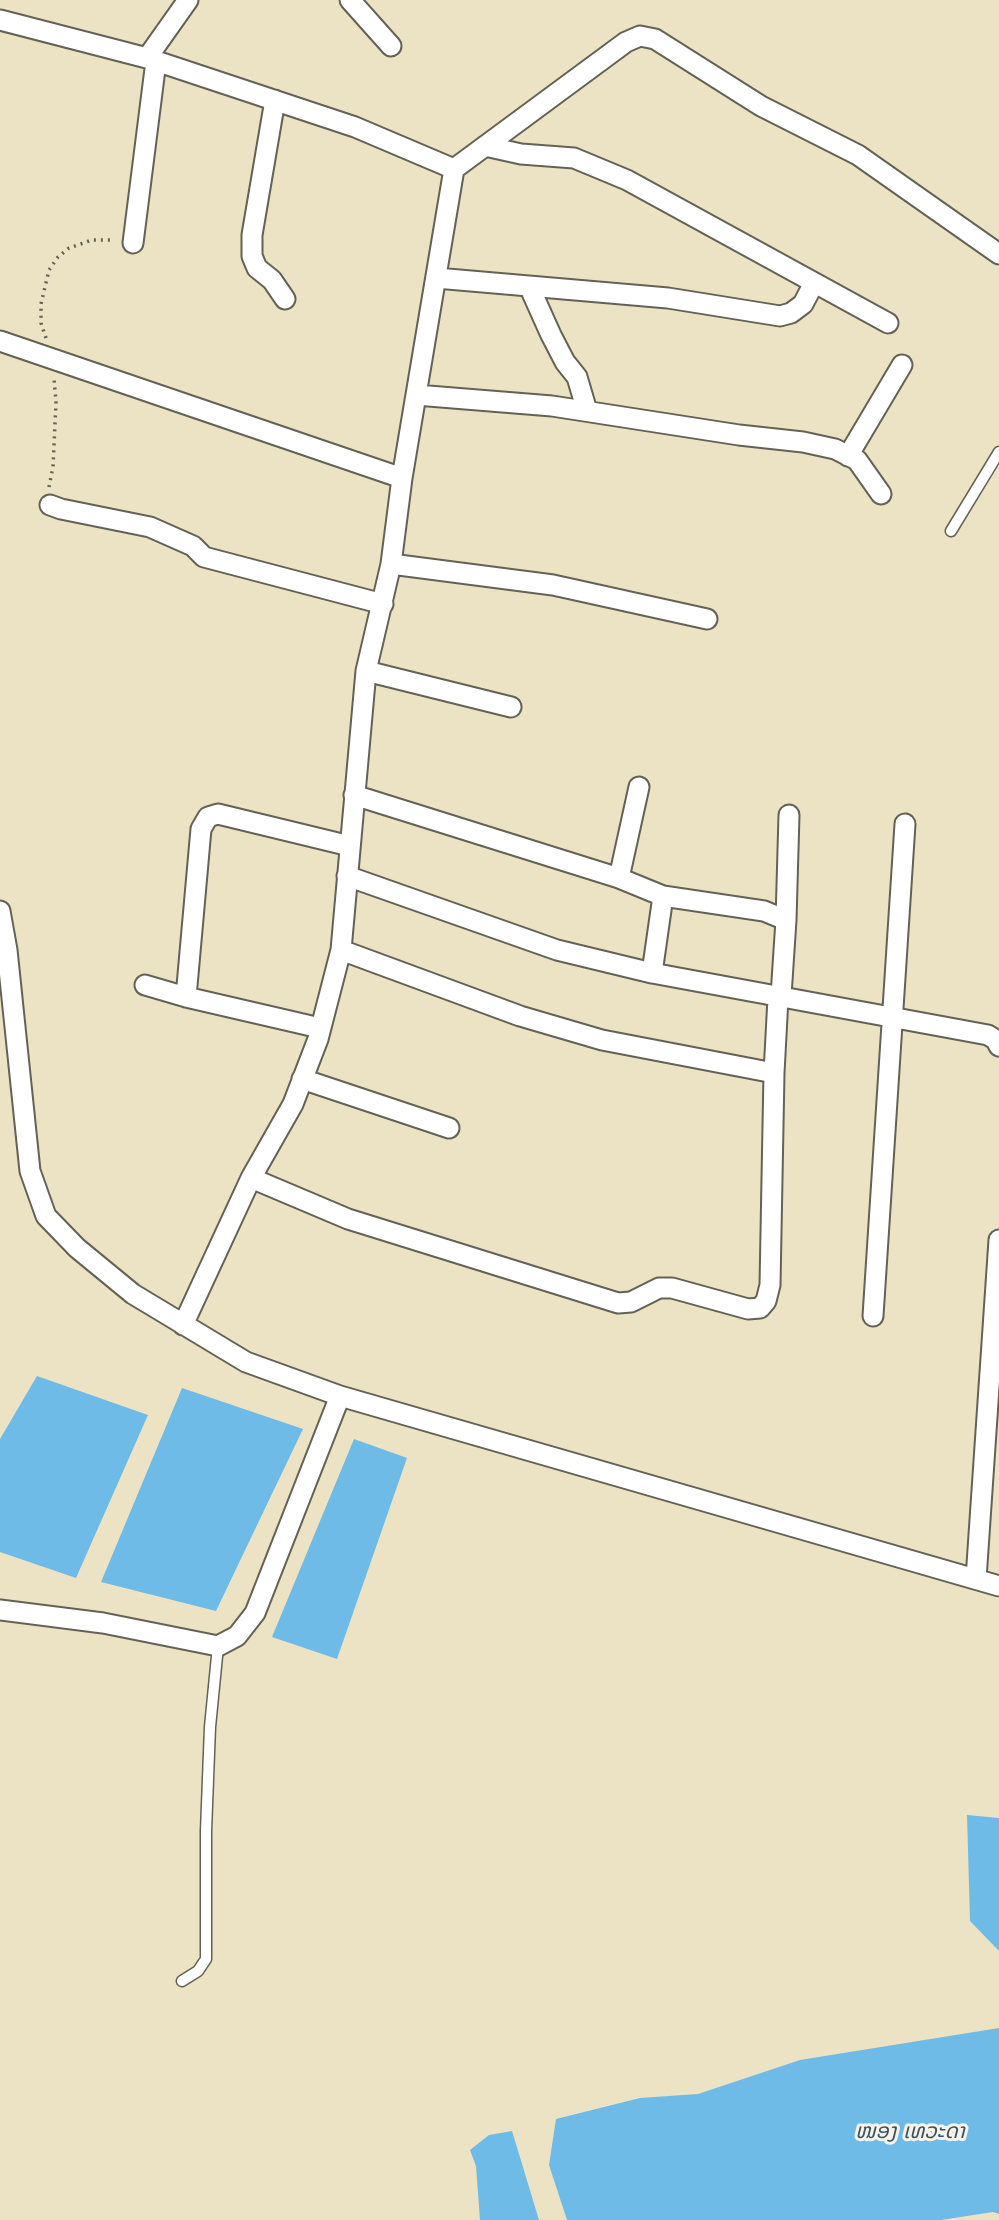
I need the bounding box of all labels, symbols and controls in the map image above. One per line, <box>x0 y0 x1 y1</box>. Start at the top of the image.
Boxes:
water label: ໜອງ ເທວະດາ <box>855 2119 965 2145</box>

